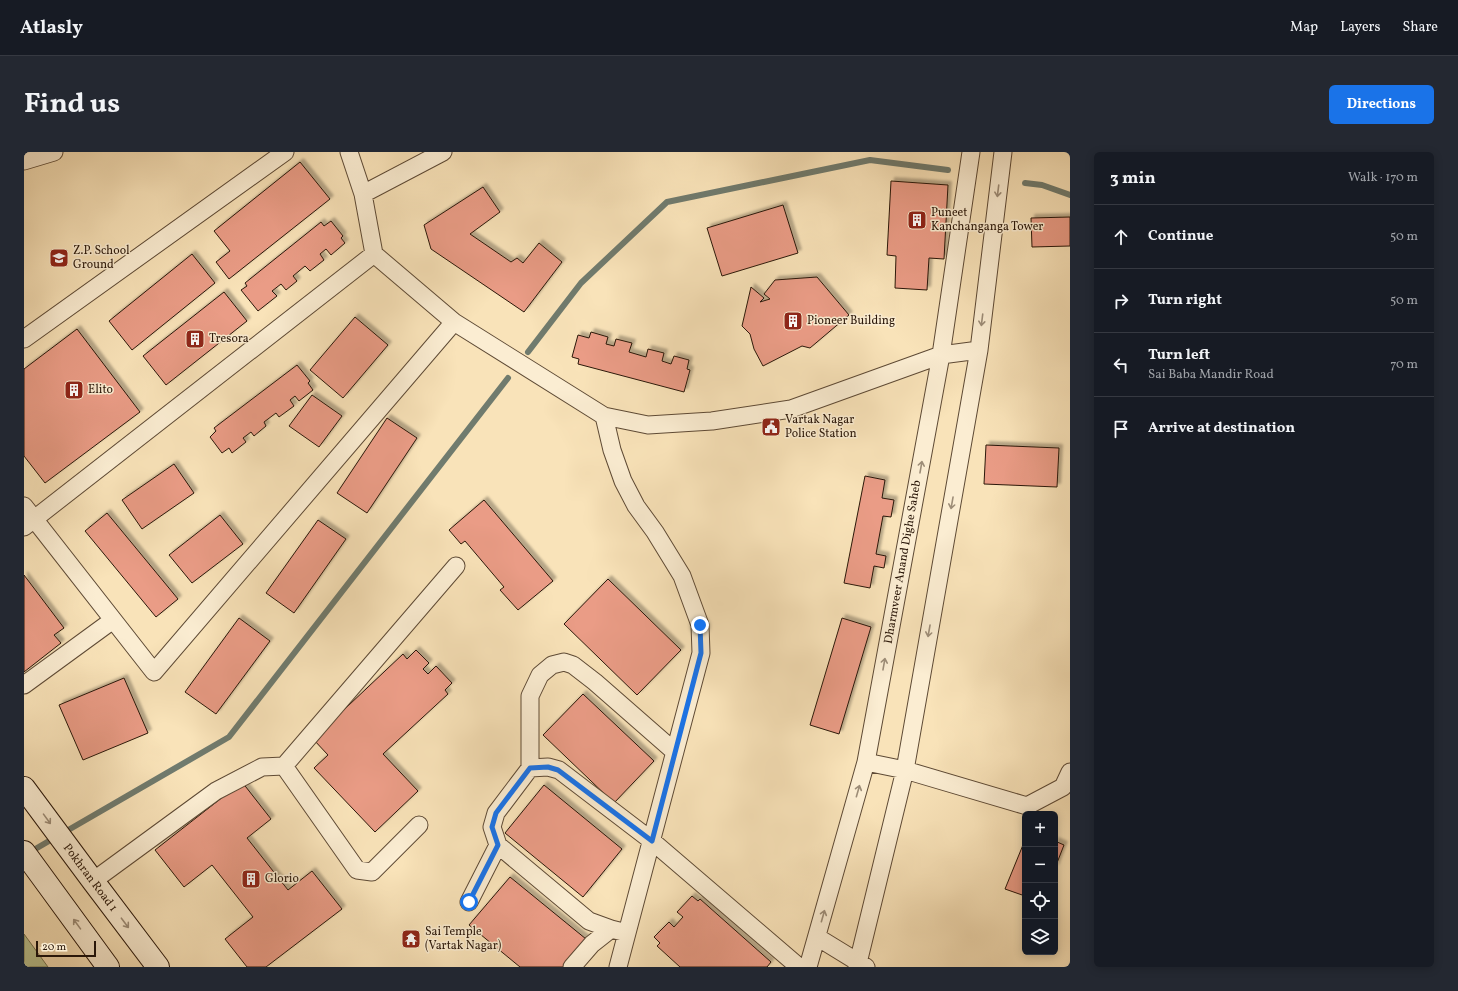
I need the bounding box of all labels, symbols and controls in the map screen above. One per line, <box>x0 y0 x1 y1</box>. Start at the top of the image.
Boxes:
text: Atlasly <box>20 15 83 41</box>
text: Map <box>1290 18 1318 37</box>
text: Layers <box>1340 18 1380 37</box>
text: Share <box>1402 18 1438 37</box>
text: Find us <box>24 85 120 124</box>
button: Directions <box>1329 85 1434 124</box>
text: 3 min <box>1110 167 1156 190</box>
text: Walk · 170 m <box>1348 169 1418 187</box>
one-way arrow <box>994 184 1002 197</box>
place label: Puneet Kanchanganga Tower <box>931 205 1043 235</box>
building icon: Puneet Kanchanganga Tower <box>906 209 928 231</box>
icon: ahead <box>1110 226 1132 248</box>
text: Continue <box>1148 226 1213 247</box>
text: 50 m <box>1390 228 1418 246</box>
place label: Z.P. School Ground <box>73 243 130 273</box>
school or university icon: Z.P. School Ground <box>48 247 70 269</box>
icon: right <box>1110 290 1132 312</box>
text: Turn right <box>1148 290 1222 311</box>
text: 50 m <box>1390 292 1418 310</box>
building icon: Pioneer Building <box>782 310 804 332</box>
place label: Pioneer Building <box>807 313 895 329</box>
one-way arrow <box>979 313 986 326</box>
building icon: Tresora <box>184 328 206 350</box>
place label: Tresora <box>209 331 249 347</box>
text: Turn left <box>1148 345 1210 366</box>
icon: left <box>1110 354 1132 376</box>
text: 70 m <box>1390 356 1418 374</box>
text: Sai Baba Mandir Road <box>1148 366 1274 384</box>
building icon: Elito <box>63 379 85 401</box>
place label: Elito <box>88 382 113 398</box>
place label: Vartak Nagar Police Station <box>785 412 857 442</box>
public building icon: Vartak Nagar Police Station <box>760 416 782 438</box>
icon: arrive <box>1110 418 1132 440</box>
text: Arrive at destination <box>1148 418 1295 439</box>
one-way arrow <box>917 461 925 474</box>
street label: Dharmveer Anand Dighe Saheb <box>881 479 925 645</box>
one-way arrow <box>948 496 956 509</box>
route end <box>691 616 709 634</box>
one-way arrow <box>925 624 933 637</box>
one-way arrow <box>881 658 889 671</box>
one-way arrow <box>855 785 862 798</box>
map controls <box>1022 811 1058 955</box>
button: + <box>1022 811 1058 847</box>
one-way arrow <box>43 813 51 824</box>
street label: Pokhran Road 1 <box>59 841 121 915</box>
button: − <box>1022 847 1058 883</box>
building icon: Glorio <box>240 868 262 890</box>
place label: Glorio <box>265 871 299 887</box>
button: locate <box>1022 883 1058 919</box>
route start <box>460 893 478 911</box>
one-way arrow <box>820 910 827 923</box>
one-way arrow <box>120 918 129 929</box>
one-way arrow <box>73 919 81 930</box>
button: layers <box>1022 919 1058 955</box>
place label: Sai Temple (Vartak Nagar) <box>425 924 502 954</box>
temple icon: Sai Temple (Vartak Nagar) <box>400 928 422 950</box>
scale bar <box>36 939 96 958</box>
text: 20 m <box>42 940 66 955</box>

